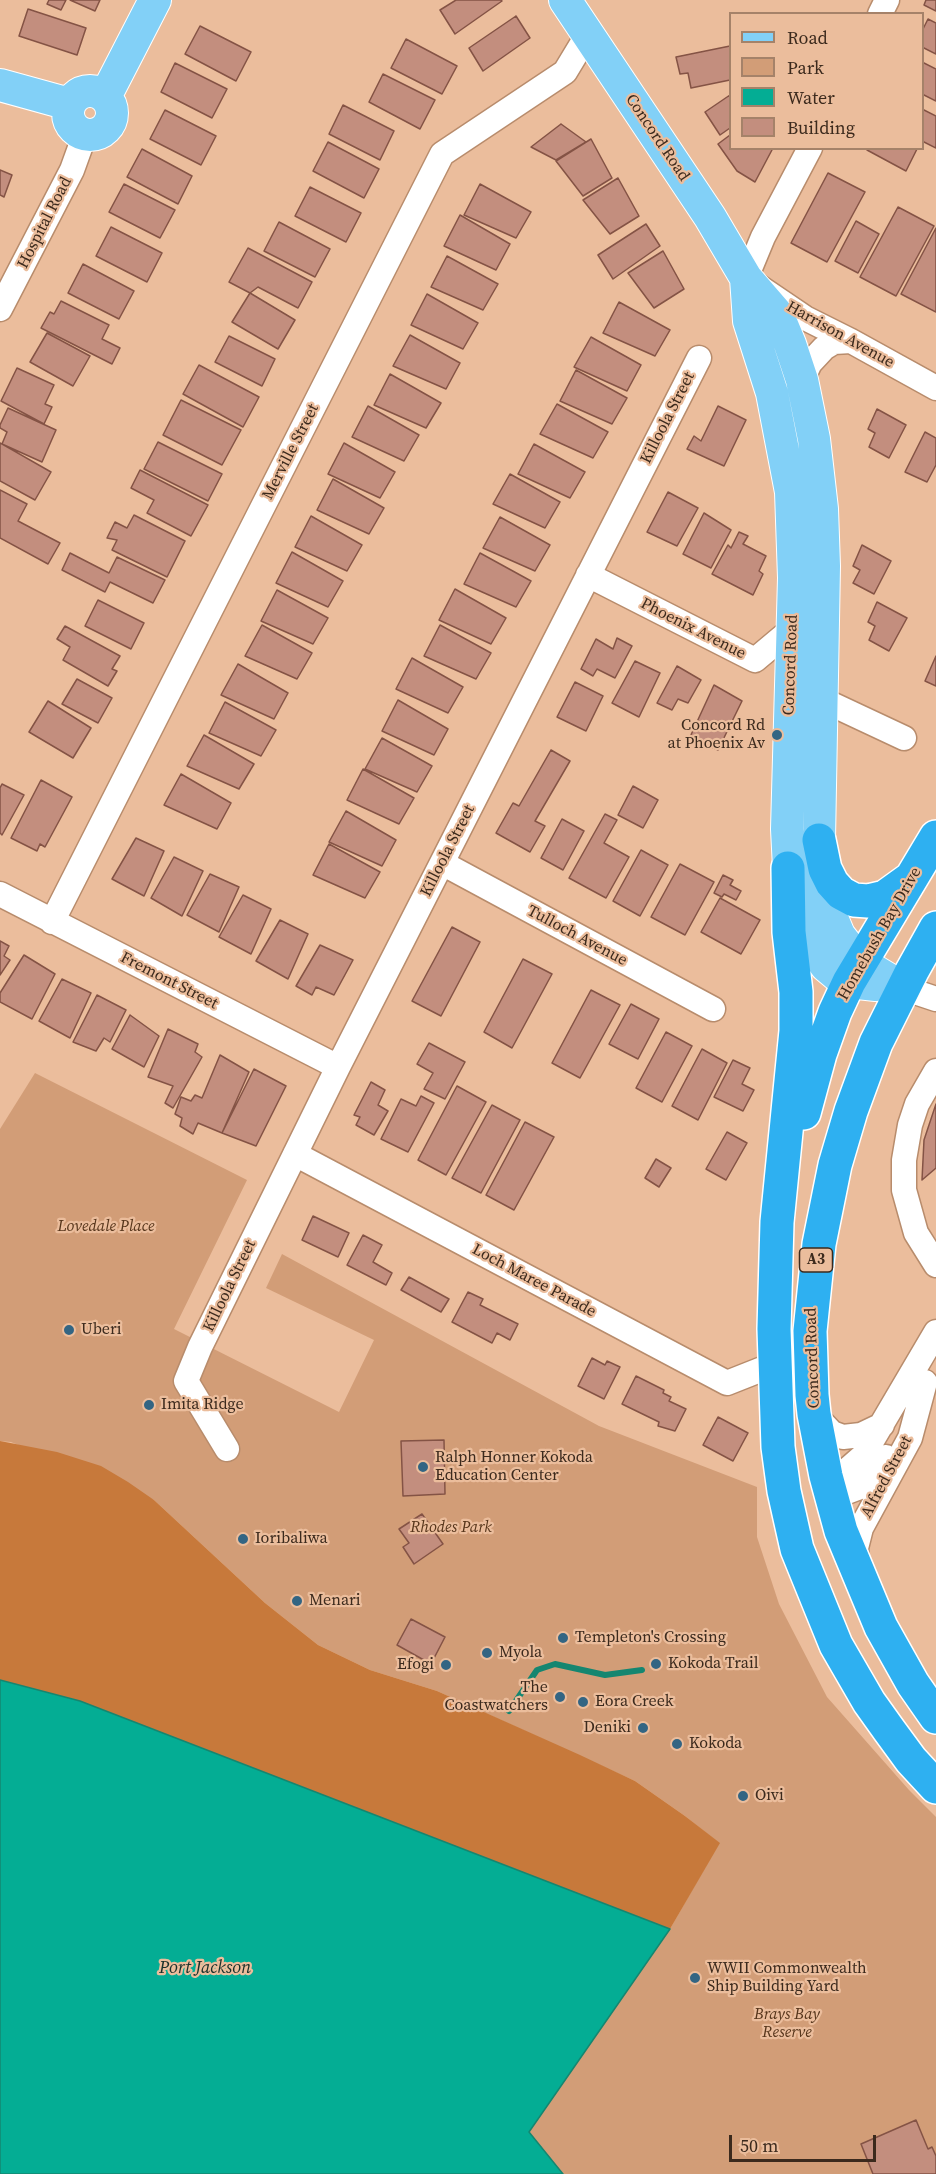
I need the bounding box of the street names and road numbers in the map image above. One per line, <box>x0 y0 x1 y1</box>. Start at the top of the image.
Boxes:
street label: Concord Road <box>621 91 693 185</box>
street label: Hospital Road <box>14 174 76 272</box>
street label: Harrison Avenue <box>783 297 897 373</box>
street label: Killoola Street <box>637 369 699 467</box>
street label: Merville Street <box>259 401 323 503</box>
street label: Phoenix Avenue <box>637 594 749 664</box>
street label: Concord Road <box>780 614 802 716</box>
street label: Killoola Street <box>417 802 479 900</box>
street label: Homebush Bay Drive <box>834 864 926 1004</box>
street label: Tulloch Avenue <box>524 902 630 970</box>
street label: Fremont Street <box>117 948 221 1014</box>
street label: Killoola Street <box>199 1237 261 1335</box>
street label: Loch Maree Parade <box>469 1240 599 1322</box>
road number: A3 <box>800 1248 832 1272</box>
street label: Concord Road <box>802 1307 824 1409</box>
street label: Alfred Street <box>857 1433 917 1521</box>

